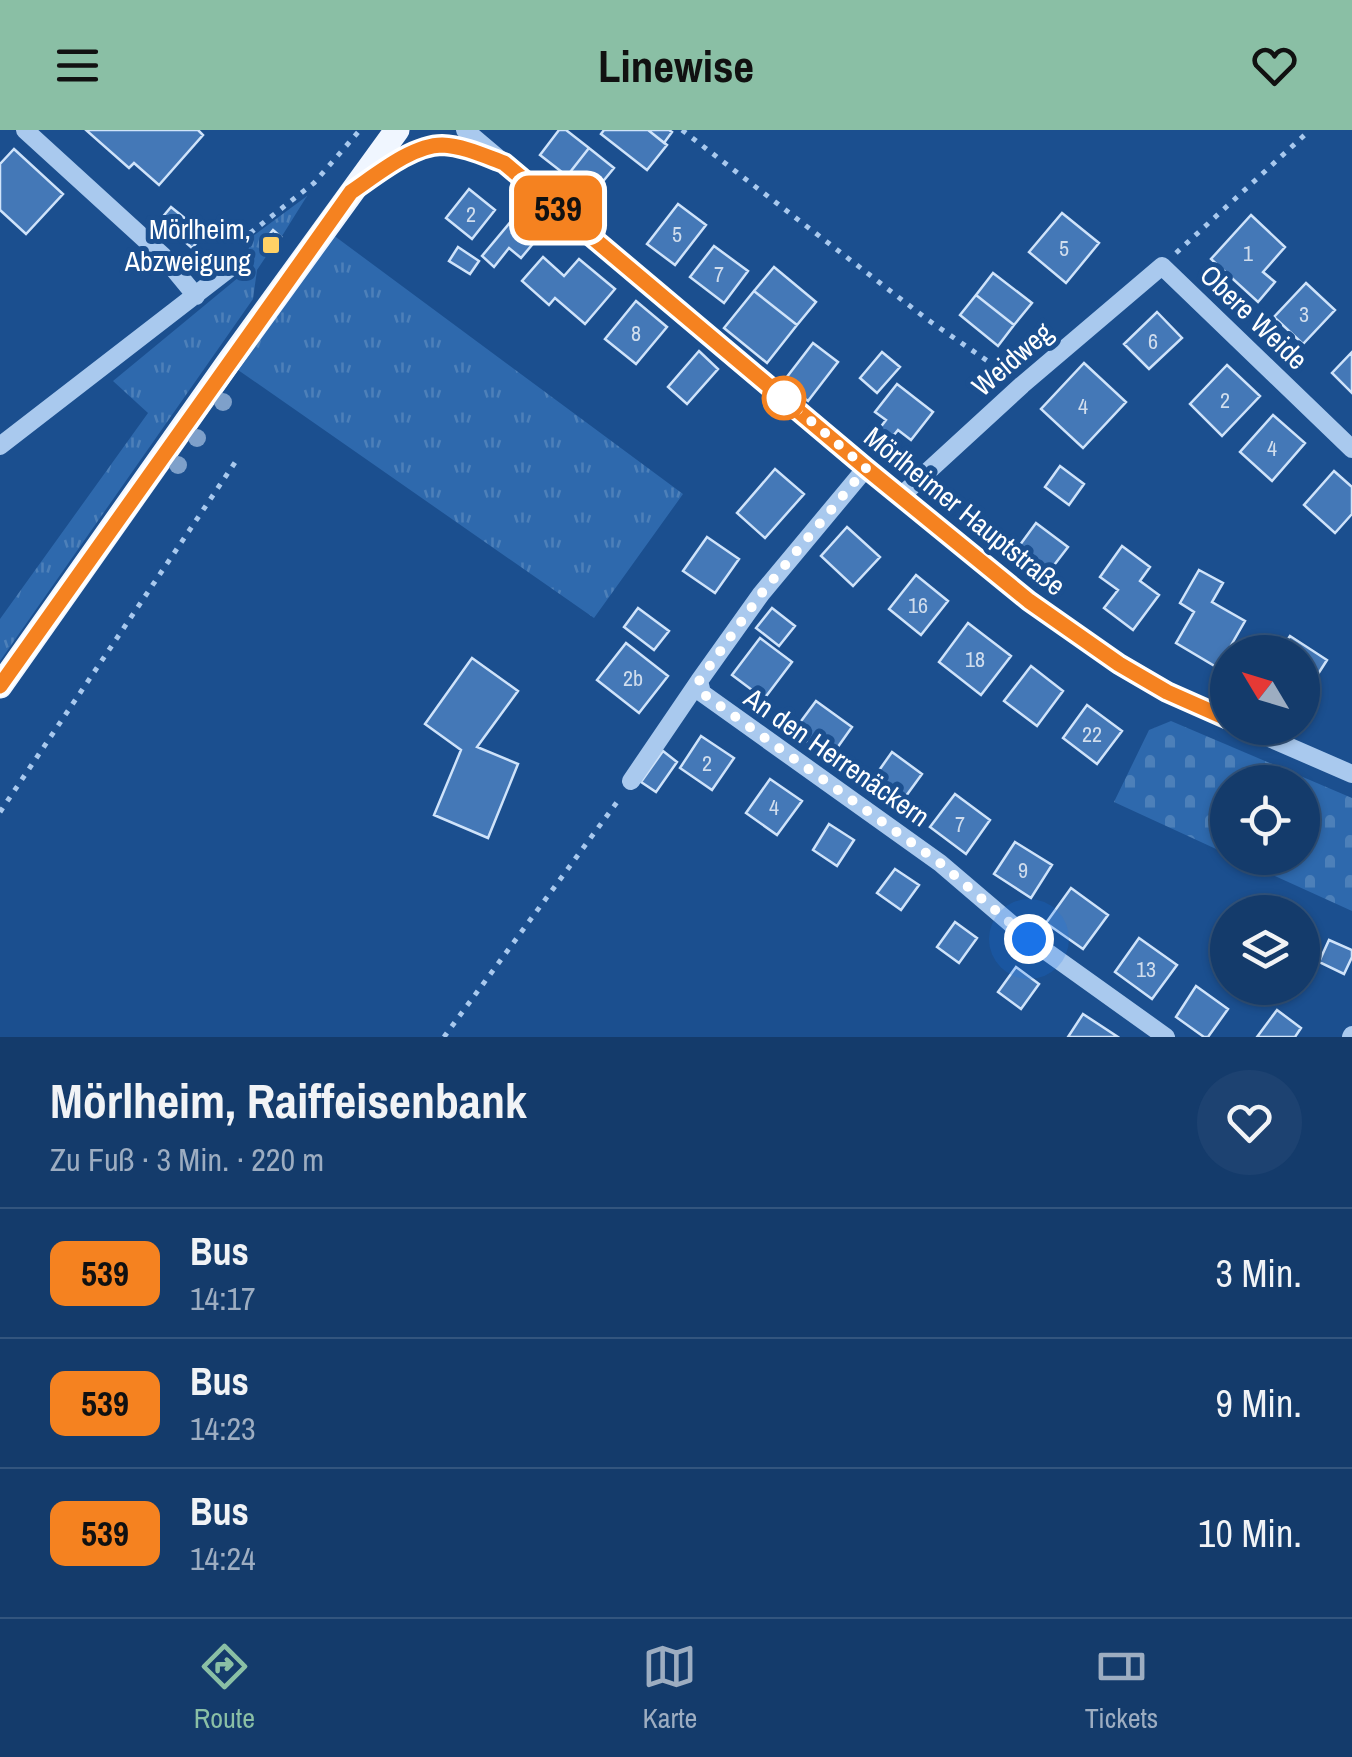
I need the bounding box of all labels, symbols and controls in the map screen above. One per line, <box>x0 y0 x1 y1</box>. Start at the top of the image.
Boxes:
text: Linewise <box>598 35 754 96</box>
icon: menu <box>50 38 105 93</box>
icon: heart <box>1247 38 1302 93</box>
line badge: 539 <box>500 176 616 240</box>
text: 539 <box>534 185 582 232</box>
house number: 2 <box>466 199 476 229</box>
place label: Mörlheim, Abzweigung <box>124 210 251 280</box>
house number: 5 <box>672 219 682 249</box>
house number: 5 <box>1059 233 1069 263</box>
marker: Mörlheim, Abzweigung <box>260 234 282 256</box>
house number: 1 <box>1243 238 1253 268</box>
street label: Obere Weide <box>1192 256 1316 378</box>
house number: 7 <box>714 259 724 289</box>
house number: 3 <box>1299 299 1309 329</box>
street label: Weidweg <box>964 313 1061 405</box>
house number: 8 <box>631 318 641 348</box>
house number: 6 <box>1148 326 1158 356</box>
unlabelled marker <box>763 377 805 419</box>
house number: 2 <box>1220 385 1230 415</box>
house number: 4 <box>1078 391 1088 421</box>
street label: Mörlheimer Hauptstraße <box>856 418 1074 604</box>
house number: 4 <box>1267 433 1277 463</box>
house number: 16 <box>908 590 928 620</box>
north arrow <box>1210 635 1320 745</box>
map controls <box>1210 635 1320 1005</box>
house number: 18 <box>965 644 985 674</box>
house number: 2b <box>623 663 643 693</box>
street label: An den Herrenäckern <box>736 678 937 835</box>
house number: 22 <box>1082 719 1102 749</box>
house number: 2 <box>702 748 712 778</box>
button: locate <box>1210 765 1320 875</box>
house number: 4 <box>769 792 779 822</box>
house number: 7 <box>955 809 965 839</box>
house number: 9 <box>1018 855 1028 885</box>
button: layers <box>1210 895 1320 1005</box>
your location <box>1004 914 1054 964</box>
house number: 13 <box>1136 954 1156 984</box>
text: Mörlheim, Raiffeisenbank <box>50 1068 527 1133</box>
button: heart <box>1197 1070 1302 1175</box>
text: Zu Fuß · 3 Min. · 220 m <box>50 1138 324 1181</box>
text: Bus <box>190 1226 249 1277</box>
text: 3 Min. <box>1215 1248 1302 1299</box>
text: 539 <box>81 1250 129 1297</box>
text: 14:17 <box>190 1277 256 1320</box>
text: Bus <box>190 1356 249 1407</box>
text: 9 Min. <box>1215 1378 1302 1429</box>
text: 539 <box>81 1380 129 1427</box>
text: 14:23 <box>190 1407 256 1450</box>
text: Bus <box>190 1486 249 1537</box>
text: 10 Min. <box>1198 1508 1302 1559</box>
text: 539 <box>81 1510 129 1557</box>
text: 14:24 <box>190 1537 256 1580</box>
tab: Route <box>194 1639 255 1737</box>
tab: Karte <box>642 1639 697 1737</box>
tab: Tickets <box>1085 1639 1158 1737</box>

